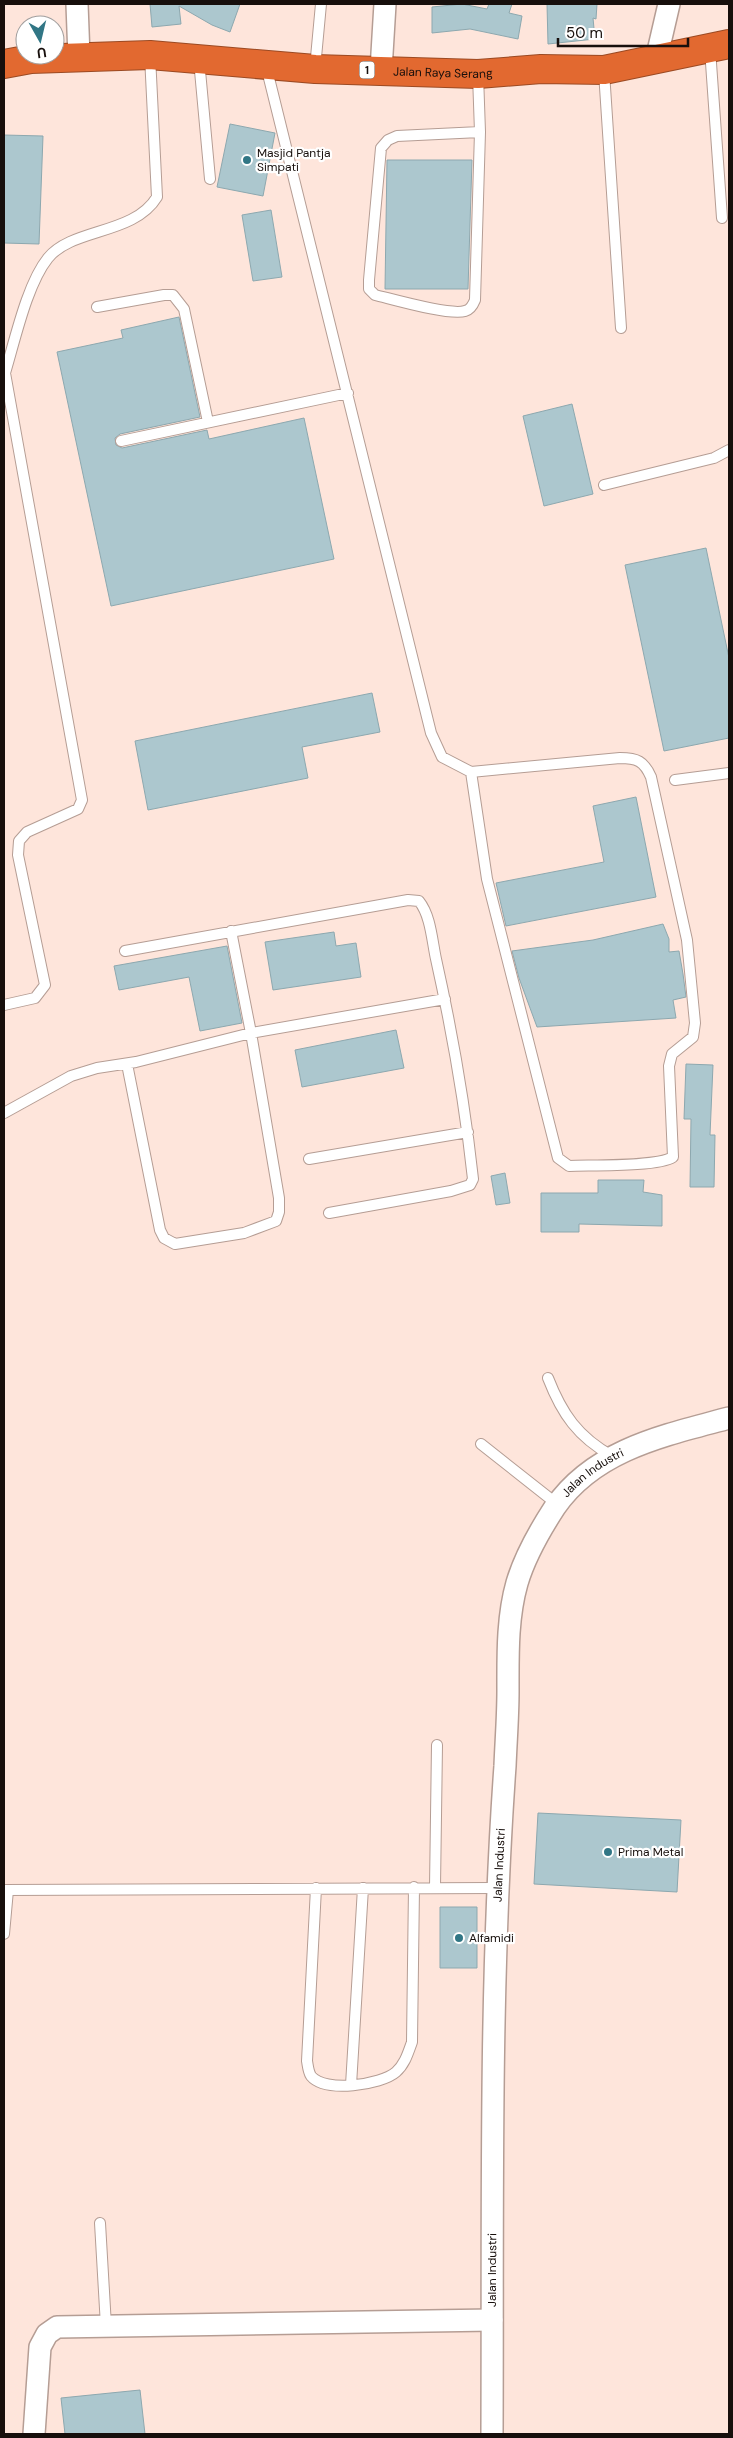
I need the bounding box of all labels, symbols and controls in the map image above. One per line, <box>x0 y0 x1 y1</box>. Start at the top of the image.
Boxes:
north arrow <box>15 15 65 65</box>
scale bar <box>558 15 688 47</box>
text: 50 m <box>566 23 603 43</box>
text: U <box>36 43 48 62</box>
road number: 1 <box>360 62 374 78</box>
street label: Jalan Raya Serang <box>393 63 493 82</box>
place label: Masjid Pantja Simpati <box>257 145 330 175</box>
marker: Masjid Pantja Simpati <box>241 154 253 166</box>
street label: Jalan Industri <box>558 1445 626 1501</box>
street label: Jalan Industri <box>490 1828 509 1902</box>
place label: Prima Metal <box>618 1844 683 1860</box>
marker: Prima Metal <box>602 1846 614 1858</box>
place label: Alfamidi <box>469 1930 514 1946</box>
marker: Alfamidi <box>453 1932 465 1944</box>
street label: Jalan Industri <box>484 2233 500 2307</box>

